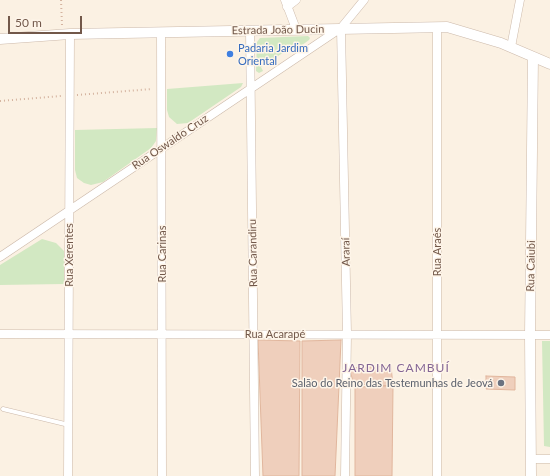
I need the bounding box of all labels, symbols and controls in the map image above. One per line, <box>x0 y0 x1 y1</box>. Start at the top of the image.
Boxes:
scale bar <box>10 8 84 34</box>
text: 50 m <box>15 15 42 30</box>
street label: Estrada João Ducin <box>232 23 324 37</box>
place label: Padaria Jardim Oriental <box>238 41 308 67</box>
marker: Padaria Jardim Oriental <box>225 49 235 59</box>
street label: Rua Oswaldo Cruz <box>129 112 211 172</box>
street label: Rua Carandiru <box>246 219 260 287</box>
street label: Rua Xerentes <box>62 223 76 287</box>
street label: Rua Carinas <box>155 226 169 282</box>
street label: Rua Araés <box>430 228 444 276</box>
street label: Araraí <box>339 237 353 267</box>
street label: Rua Caiubi <box>524 240 538 292</box>
street label: Rua Acarapé <box>245 327 305 341</box>
district label: JARDIM CAMBUÍ <box>342 361 450 375</box>
place label: Salão do Reino das Testemunhas de Jeová <box>292 376 493 390</box>
marker: Salão do Reino das Testemunhas de Jeová <box>496 378 506 388</box>

